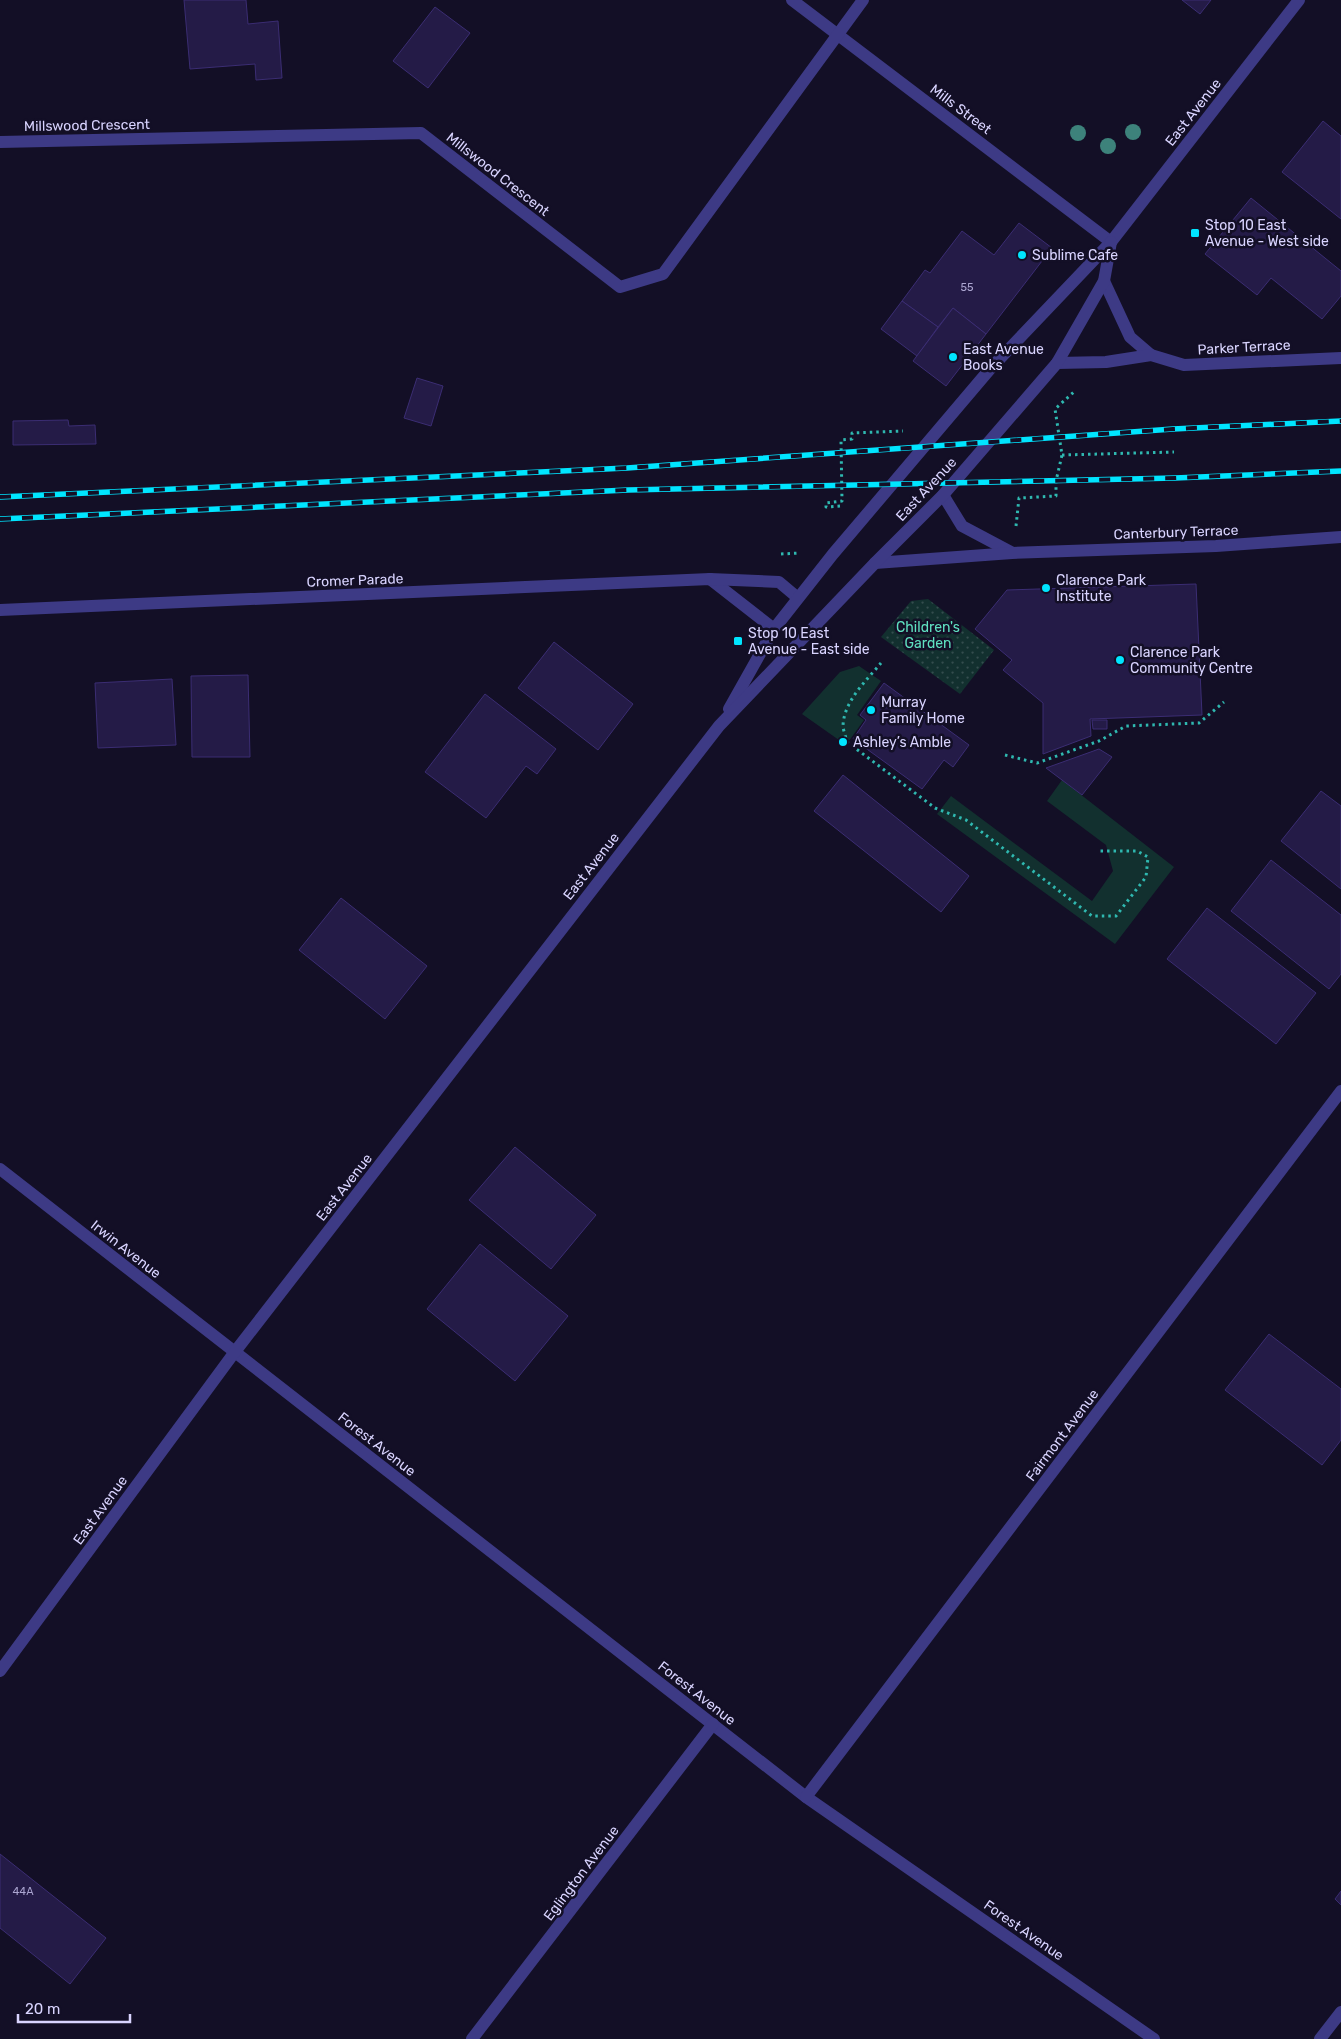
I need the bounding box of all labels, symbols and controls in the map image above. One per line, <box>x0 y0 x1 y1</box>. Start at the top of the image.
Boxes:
street label: East Avenue <box>1162 75 1225 149</box>
street label: Mills Street <box>927 81 995 138</box>
street label: Millswood Crescent <box>24 116 151 135</box>
street label: Millswood Crescent <box>443 129 553 220</box>
place label: Stop 10 East Avenue - West side <box>1205 217 1329 250</box>
marker: Stop 10 East Avenue - West side <box>1189 227 1201 239</box>
place label: Sublime Cafe <box>1032 247 1118 264</box>
marker: Sublime Cafe <box>1016 249 1028 261</box>
house number: 55 <box>960 281 974 294</box>
street label: Parker Terrace <box>1197 337 1291 358</box>
place label: East Avenue Books <box>963 341 1044 374</box>
marker: East Avenue Books <box>947 351 959 363</box>
street label: East Avenue <box>893 454 960 525</box>
street label: Canterbury Terrace <box>1113 522 1239 543</box>
street label: Cromer Parade <box>306 570 404 591</box>
place label: Clarence Park Institute <box>1056 572 1147 605</box>
marker: Clarence Park Institute <box>1040 582 1052 594</box>
park label: Children's Garden <box>896 619 960 652</box>
place label: Stop 10 East Avenue - East side <box>748 625 870 658</box>
marker: Stop 10 East Avenue - East side <box>732 635 744 647</box>
place label: Clarence Park Community Centre <box>1130 644 1253 677</box>
marker: Clarence Park Community Centre <box>1114 654 1126 666</box>
place label: Murray Family Home <box>881 694 965 727</box>
marker: Murray Family Home <box>865 704 877 716</box>
place label: Ashley’s Amble <box>853 734 951 751</box>
marker: Ashley’s Amble <box>837 736 849 748</box>
street label: East Avenue <box>560 829 623 903</box>
street label: East Avenue <box>313 1150 376 1224</box>
street label: Irwin Avenue <box>87 1217 164 1282</box>
street label: Fairmont Avenue <box>1022 1386 1103 1485</box>
street label: Forest Avenue <box>335 1409 419 1480</box>
street label: East Avenue <box>70 1472 131 1548</box>
street label: Forest Avenue <box>655 1658 739 1729</box>
street label: Eglington Avenue <box>540 1822 623 1924</box>
house number: 44A <box>12 1885 34 1898</box>
street label: Forest Avenue <box>980 1897 1067 1964</box>
scale bar <box>18 1992 130 2024</box>
text: 20 m <box>25 2000 60 2018</box>

